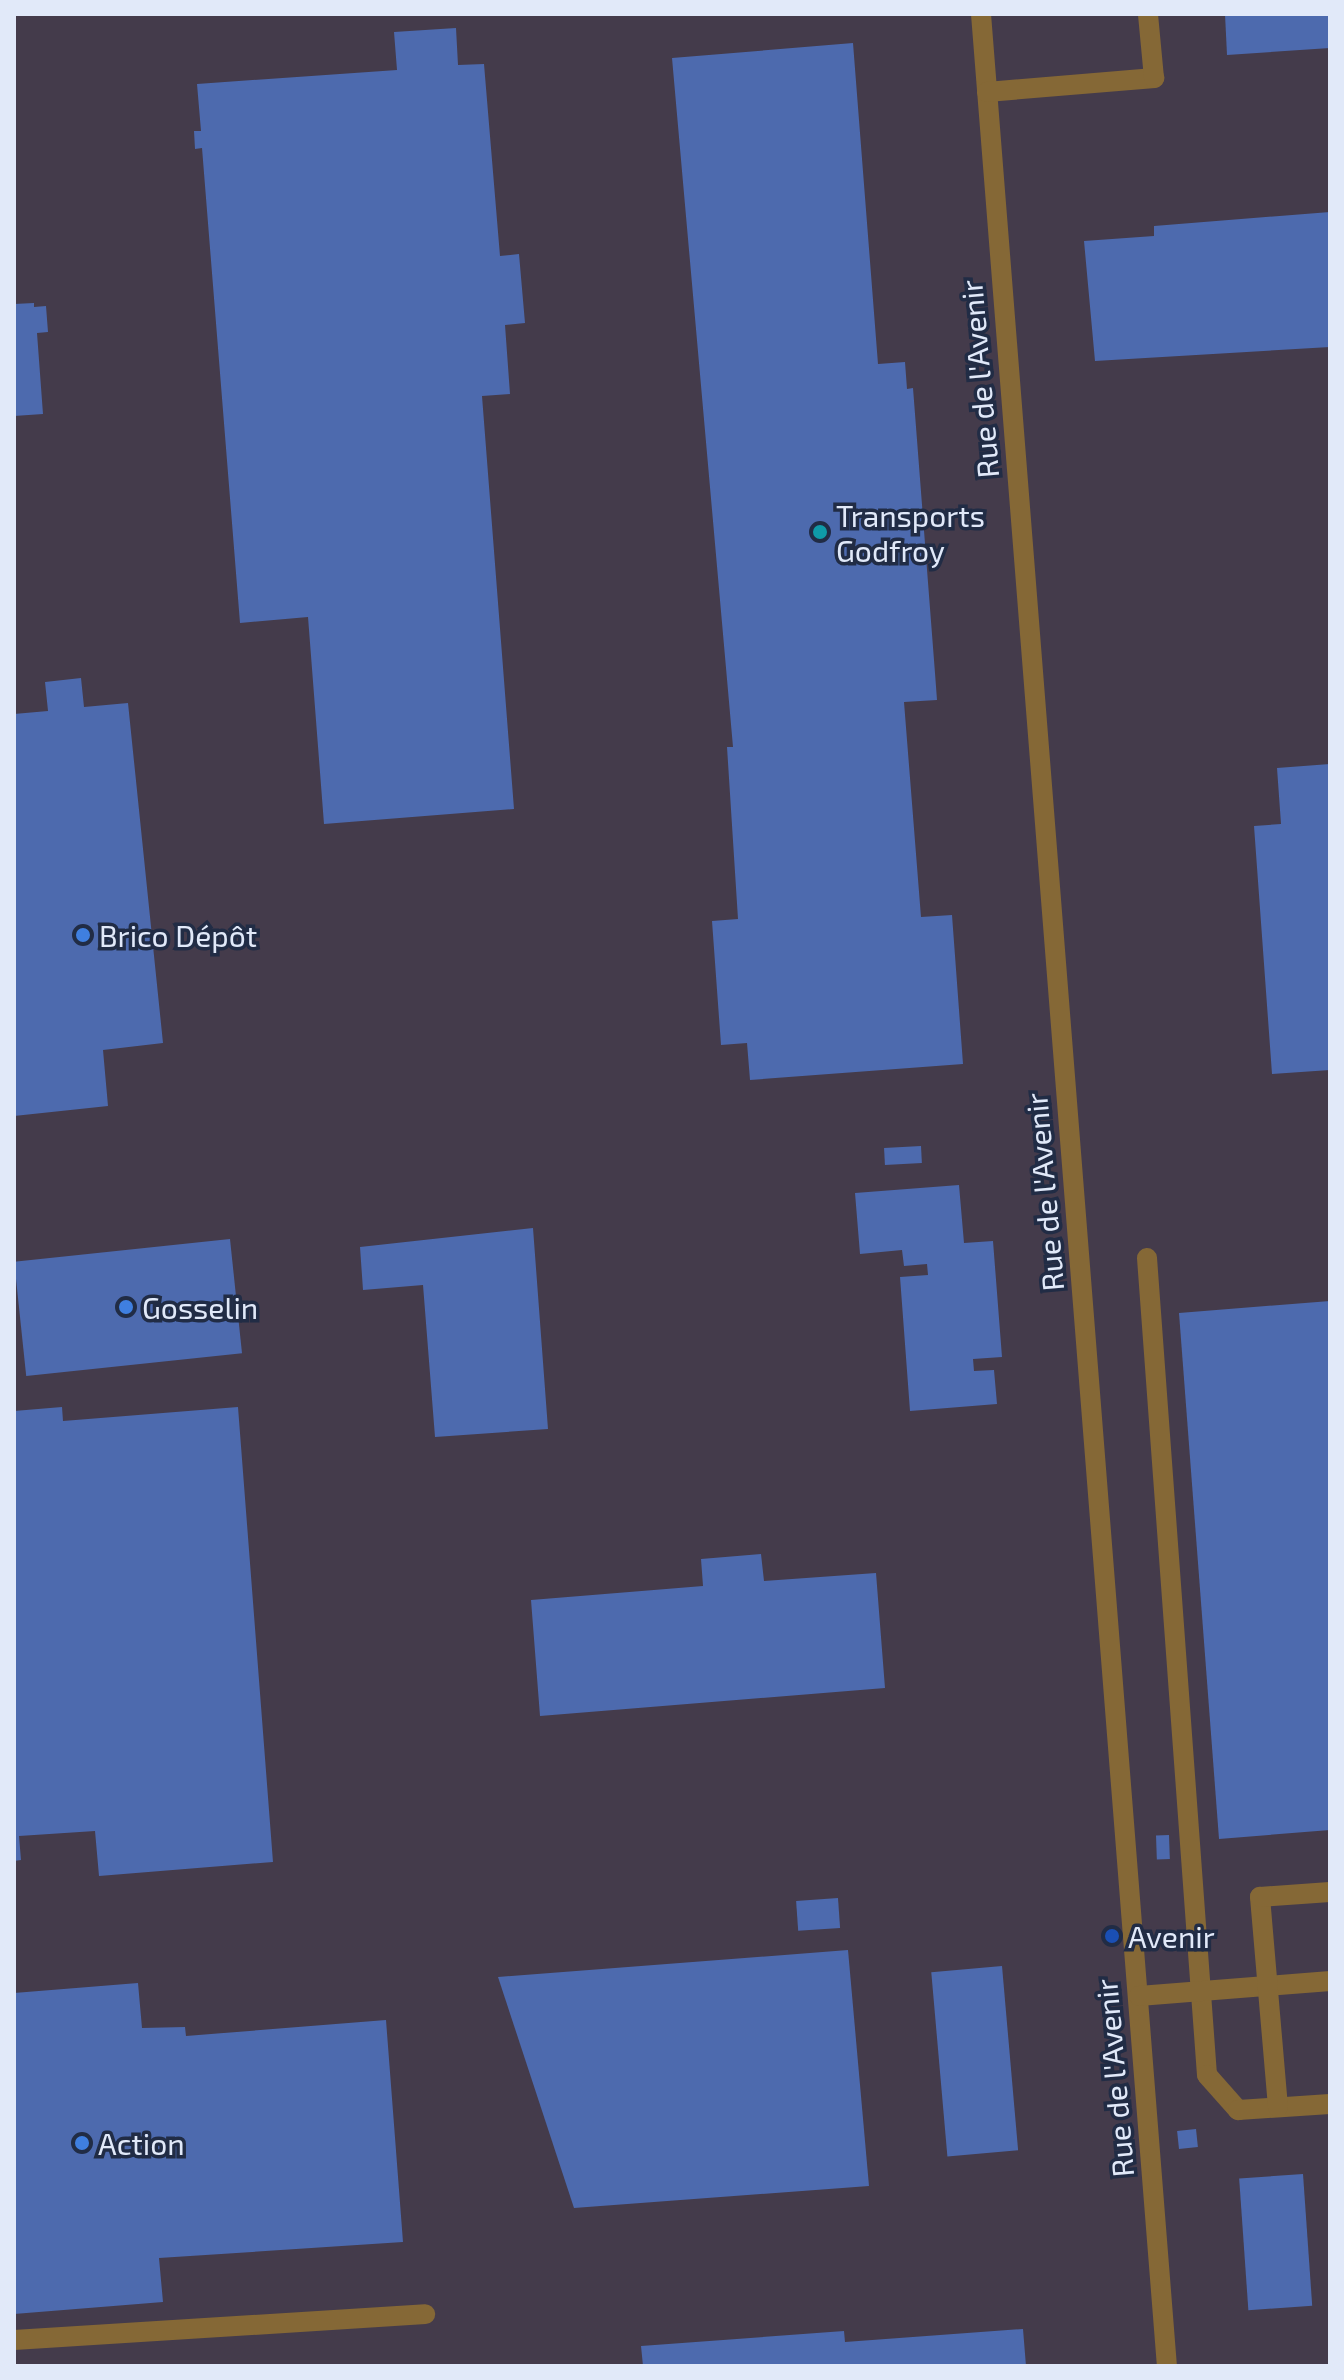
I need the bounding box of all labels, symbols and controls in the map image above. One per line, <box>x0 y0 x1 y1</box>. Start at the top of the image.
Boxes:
street label: Rue de l'Avenir <box>952 278 1006 480</box>
place label: Transports Godfroy <box>836 497 985 568</box>
marker: Transports Godfroy <box>811 523 829 541</box>
place label: Brico Dépôt <box>99 917 257 953</box>
marker: Brico Dépôt <box>74 926 92 944</box>
street label: Rue de l'Avenir <box>1017 1091 1071 1293</box>
place label: Gosselin <box>142 1289 258 1325</box>
marker: Gosselin <box>117 1298 135 1316</box>
place label: Avenir <box>1128 1918 1215 1954</box>
marker: Avenir <box>1103 1927 1121 1945</box>
street label: Rue de l'Avenir <box>1087 1977 1141 2179</box>
place label: Action <box>98 2125 185 2161</box>
marker: Action <box>73 2134 91 2152</box>

